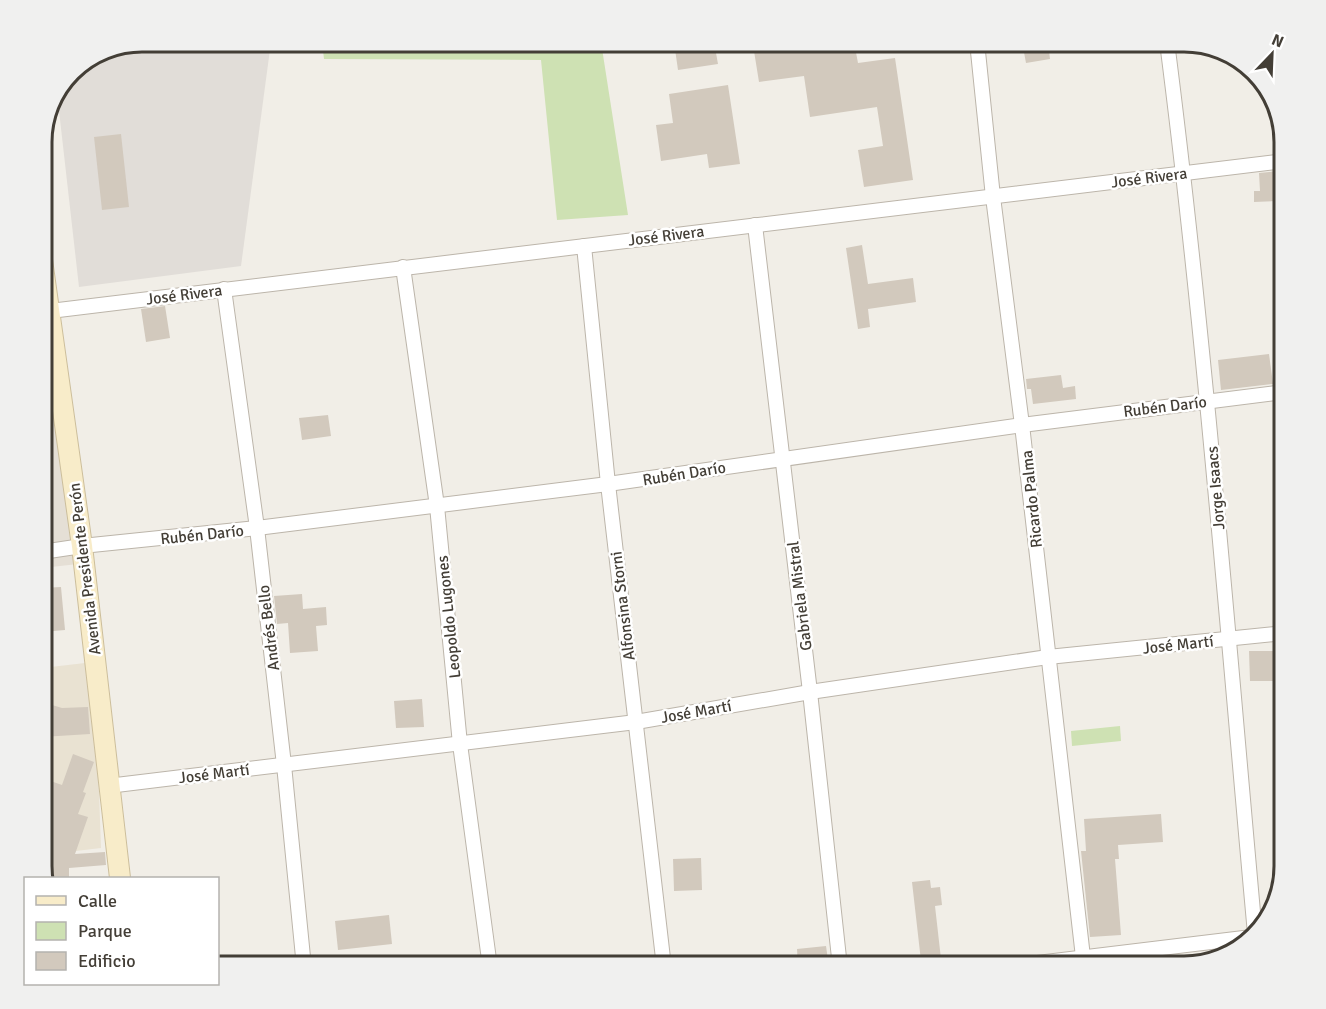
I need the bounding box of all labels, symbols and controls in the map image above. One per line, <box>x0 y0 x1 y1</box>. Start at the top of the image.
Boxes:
north arrow <box>1242 24 1302 84</box>
text: N <box>1268 30 1287 52</box>
street label: José Rivera <box>1110 163 1188 193</box>
street label: José Rivera <box>627 221 705 251</box>
street label: José Rivera <box>145 280 223 310</box>
street label: Rubén Darío <box>1122 392 1208 422</box>
street label: Jorge Isaacs <box>1202 445 1230 530</box>
street label: Ricardo Palma <box>1017 449 1047 549</box>
street label: Rubén Darío <box>641 458 727 490</box>
street label: Avenida Presidente Perón <box>65 482 105 656</box>
street label: Rubén Darío <box>159 521 245 549</box>
street label: Gabriela Mistral <box>783 540 817 652</box>
street label: Alfonsina Storni <box>606 550 640 662</box>
street label: Leopoldo Lugones <box>433 555 465 679</box>
street label: Andrés Bello <box>254 584 284 672</box>
street label: José Martí <box>1142 631 1215 659</box>
street label: José Martí <box>659 696 734 728</box>
street label: José Martí <box>177 760 251 788</box>
legend <box>24 877 219 985</box>
text: Calle <box>78 890 117 912</box>
text: Parque <box>78 920 132 942</box>
text: Edificio <box>78 950 136 972</box>

